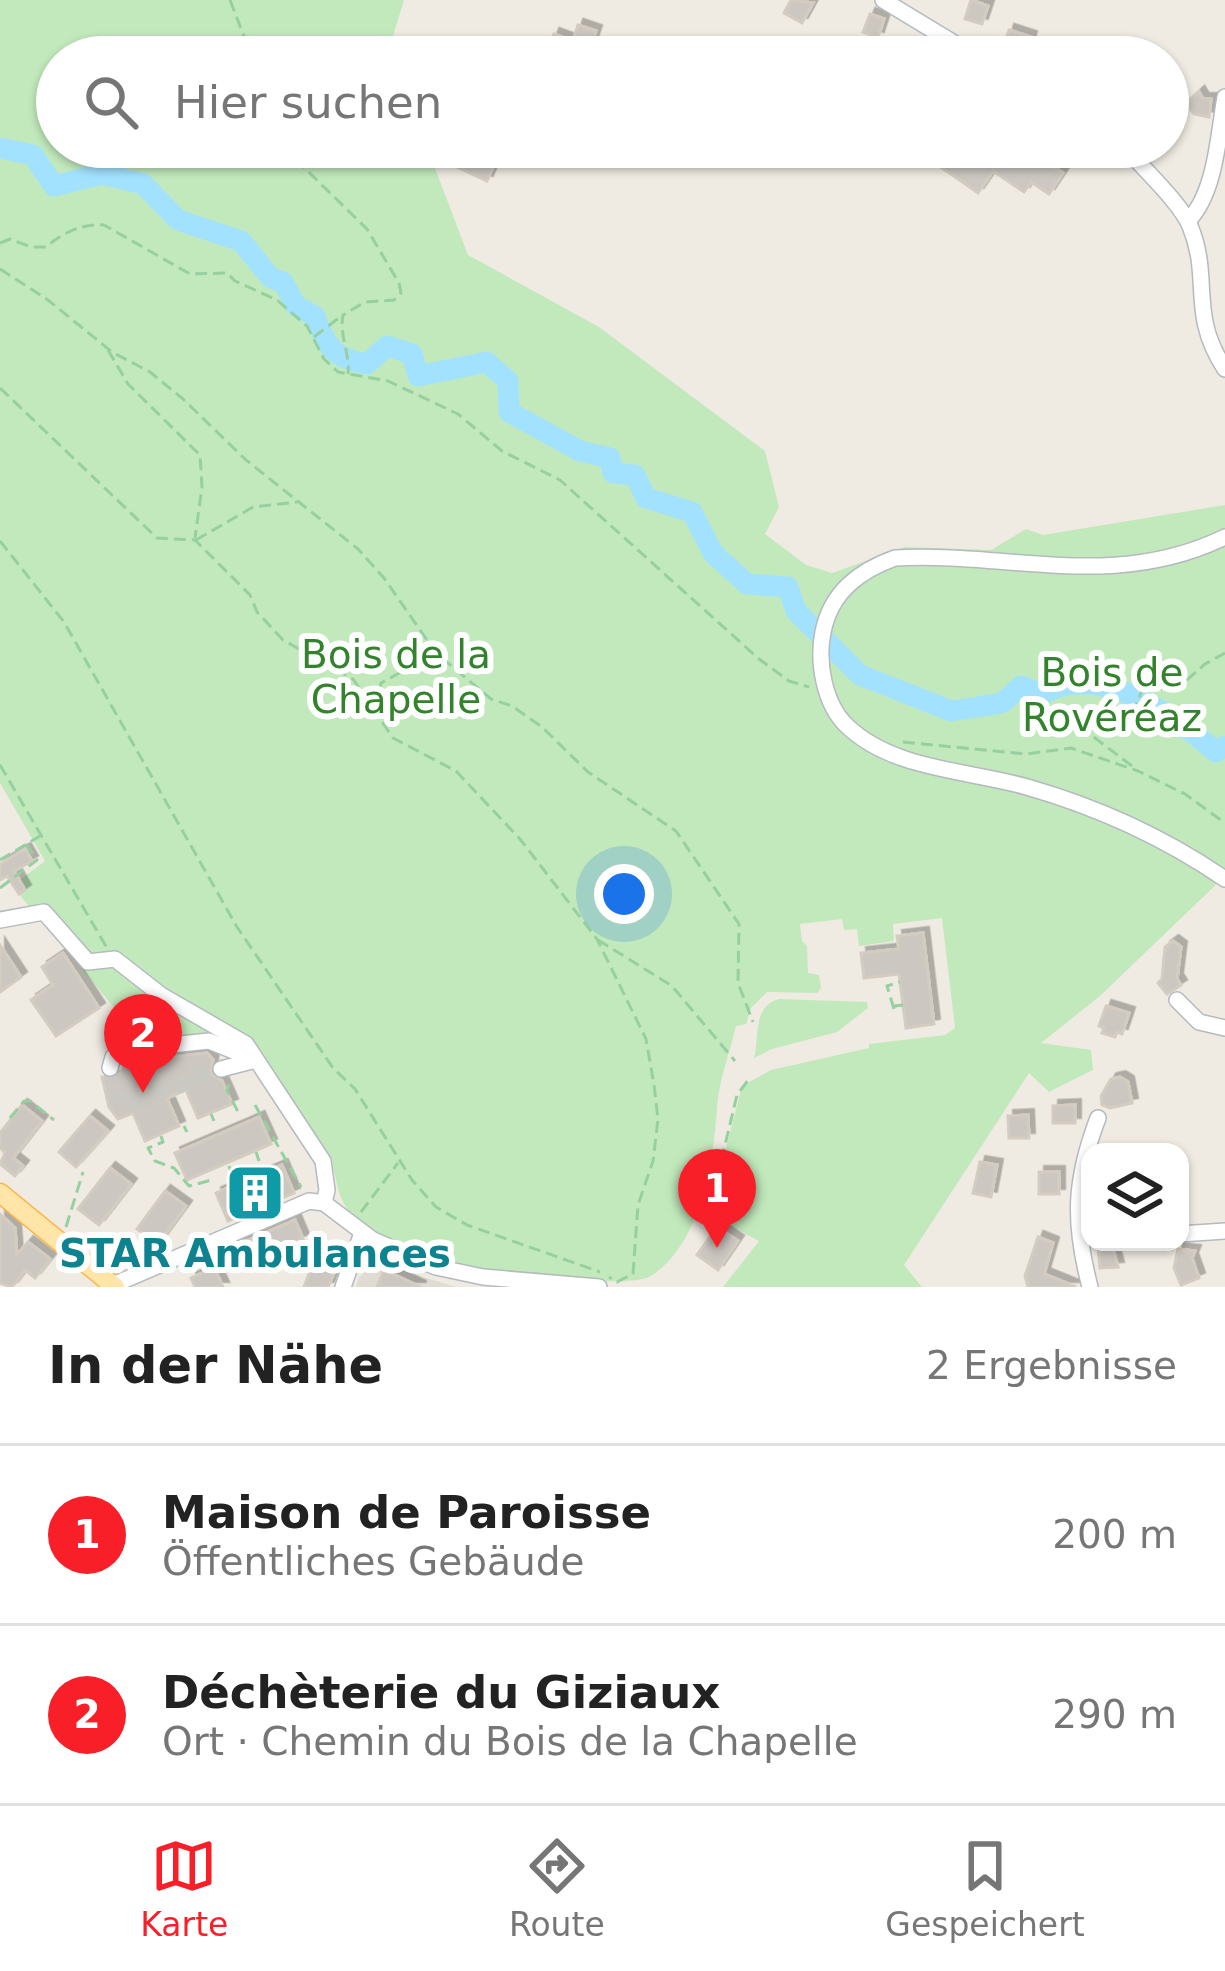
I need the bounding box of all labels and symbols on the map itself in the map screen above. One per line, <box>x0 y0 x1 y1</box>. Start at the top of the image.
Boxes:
park label: Bois de la Chapelle <box>301 632 491 722</box>
park label: Bois de Rovéréaz <box>1022 650 1202 740</box>
your location <box>594 864 654 924</box>
pin: 2 <box>104 994 182 1093</box>
pin: 1 <box>678 1149 756 1248</box>
building icon: STAR Ambulances <box>224 1162 286 1224</box>
place label: STAR Ambulances <box>59 1231 451 1276</box>

